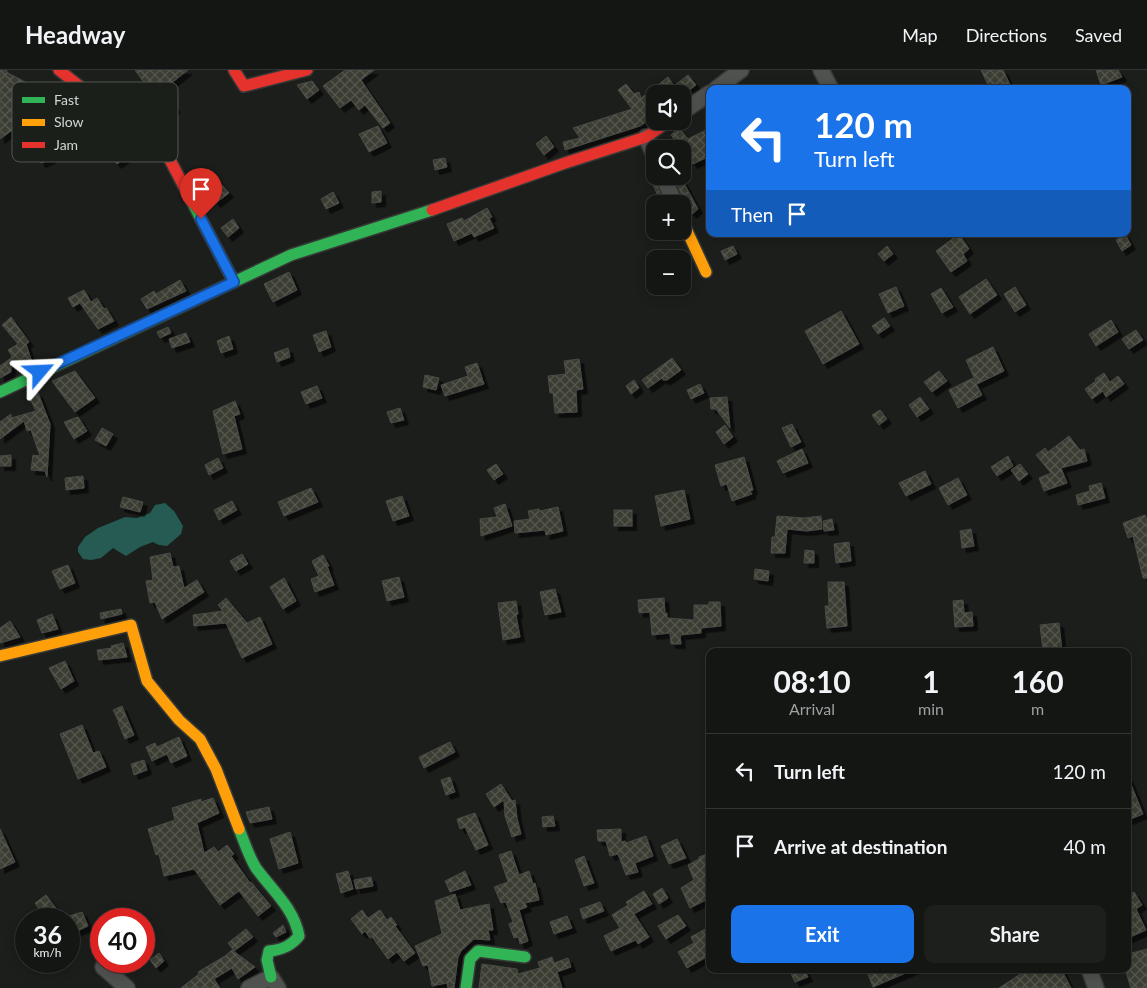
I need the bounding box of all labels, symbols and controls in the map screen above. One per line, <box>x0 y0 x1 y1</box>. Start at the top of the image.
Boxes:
text: Headway <box>25 20 125 49</box>
text: Map <box>902 24 938 46</box>
text: Directions <box>966 24 1047 46</box>
text: Saved <box>1075 24 1122 46</box>
legend <box>12 82 178 162</box>
map controls <box>646 85 691 295</box>
button: sound <box>646 85 691 130</box>
text: Fast <box>54 91 79 108</box>
text: 120 m <box>814 103 913 145</box>
icon: left <box>731 105 796 170</box>
text: Slow <box>54 113 84 130</box>
text: Jam <box>54 136 78 153</box>
button: search <box>646 140 691 185</box>
text: Turn left <box>814 145 895 172</box>
pin <box>180 168 222 219</box>
icon: arrive <box>187 175 215 203</box>
button: + <box>646 195 691 240</box>
icon: arrive <box>783 200 811 228</box>
text: Then <box>731 203 773 226</box>
button: − <box>646 250 691 295</box>
position arrow <box>13 345 65 397</box>
text: 08:10 <box>773 663 851 699</box>
text: 1 <box>922 663 940 699</box>
text: 160 <box>1011 663 1064 699</box>
text: Arrival <box>789 699 835 718</box>
text: min <box>918 699 944 718</box>
text: m <box>1031 699 1044 718</box>
icon: left <box>731 757 759 785</box>
text: Turn left <box>774 760 845 783</box>
text: 120 m <box>1052 760 1106 783</box>
icon: arrive <box>731 832 759 860</box>
text: Arrive at destination <box>774 835 947 858</box>
text: 40 m <box>1063 835 1106 858</box>
button: Exit <box>731 905 914 963</box>
button: Share <box>924 905 1106 963</box>
speed limit sign: 40 <box>90 908 155 973</box>
text: 36 <box>33 919 62 949</box>
text: km/h <box>33 945 62 960</box>

